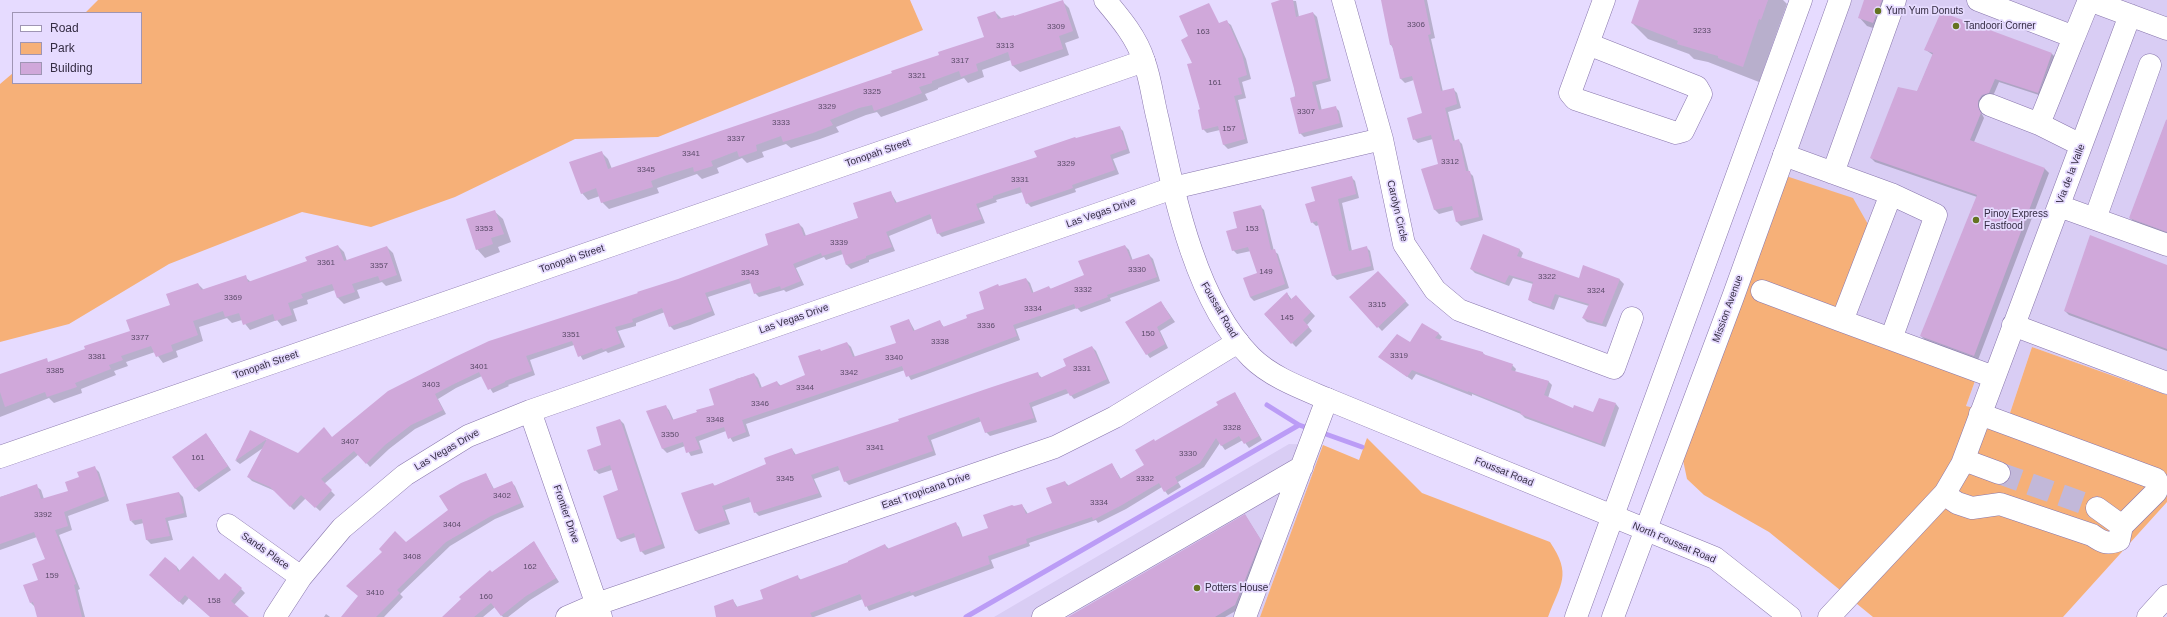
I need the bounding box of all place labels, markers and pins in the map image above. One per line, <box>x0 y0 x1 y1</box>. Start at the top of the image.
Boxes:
place label: Yum Yum Donuts <box>1886 5 1963 17</box>
marker: Yum Yum Donuts <box>1873 6 1883 16</box>
place label: Tandoori Corner <box>1964 20 2036 32</box>
marker: Tandoori Corner <box>1951 21 1961 31</box>
place label: Pinoy Express Fastfood <box>1984 208 2048 232</box>
marker: Pinoy Express Fastfood <box>1971 215 1981 225</box>
place label: Potters House <box>1205 582 1268 594</box>
marker: Potters House <box>1192 583 1202 593</box>

